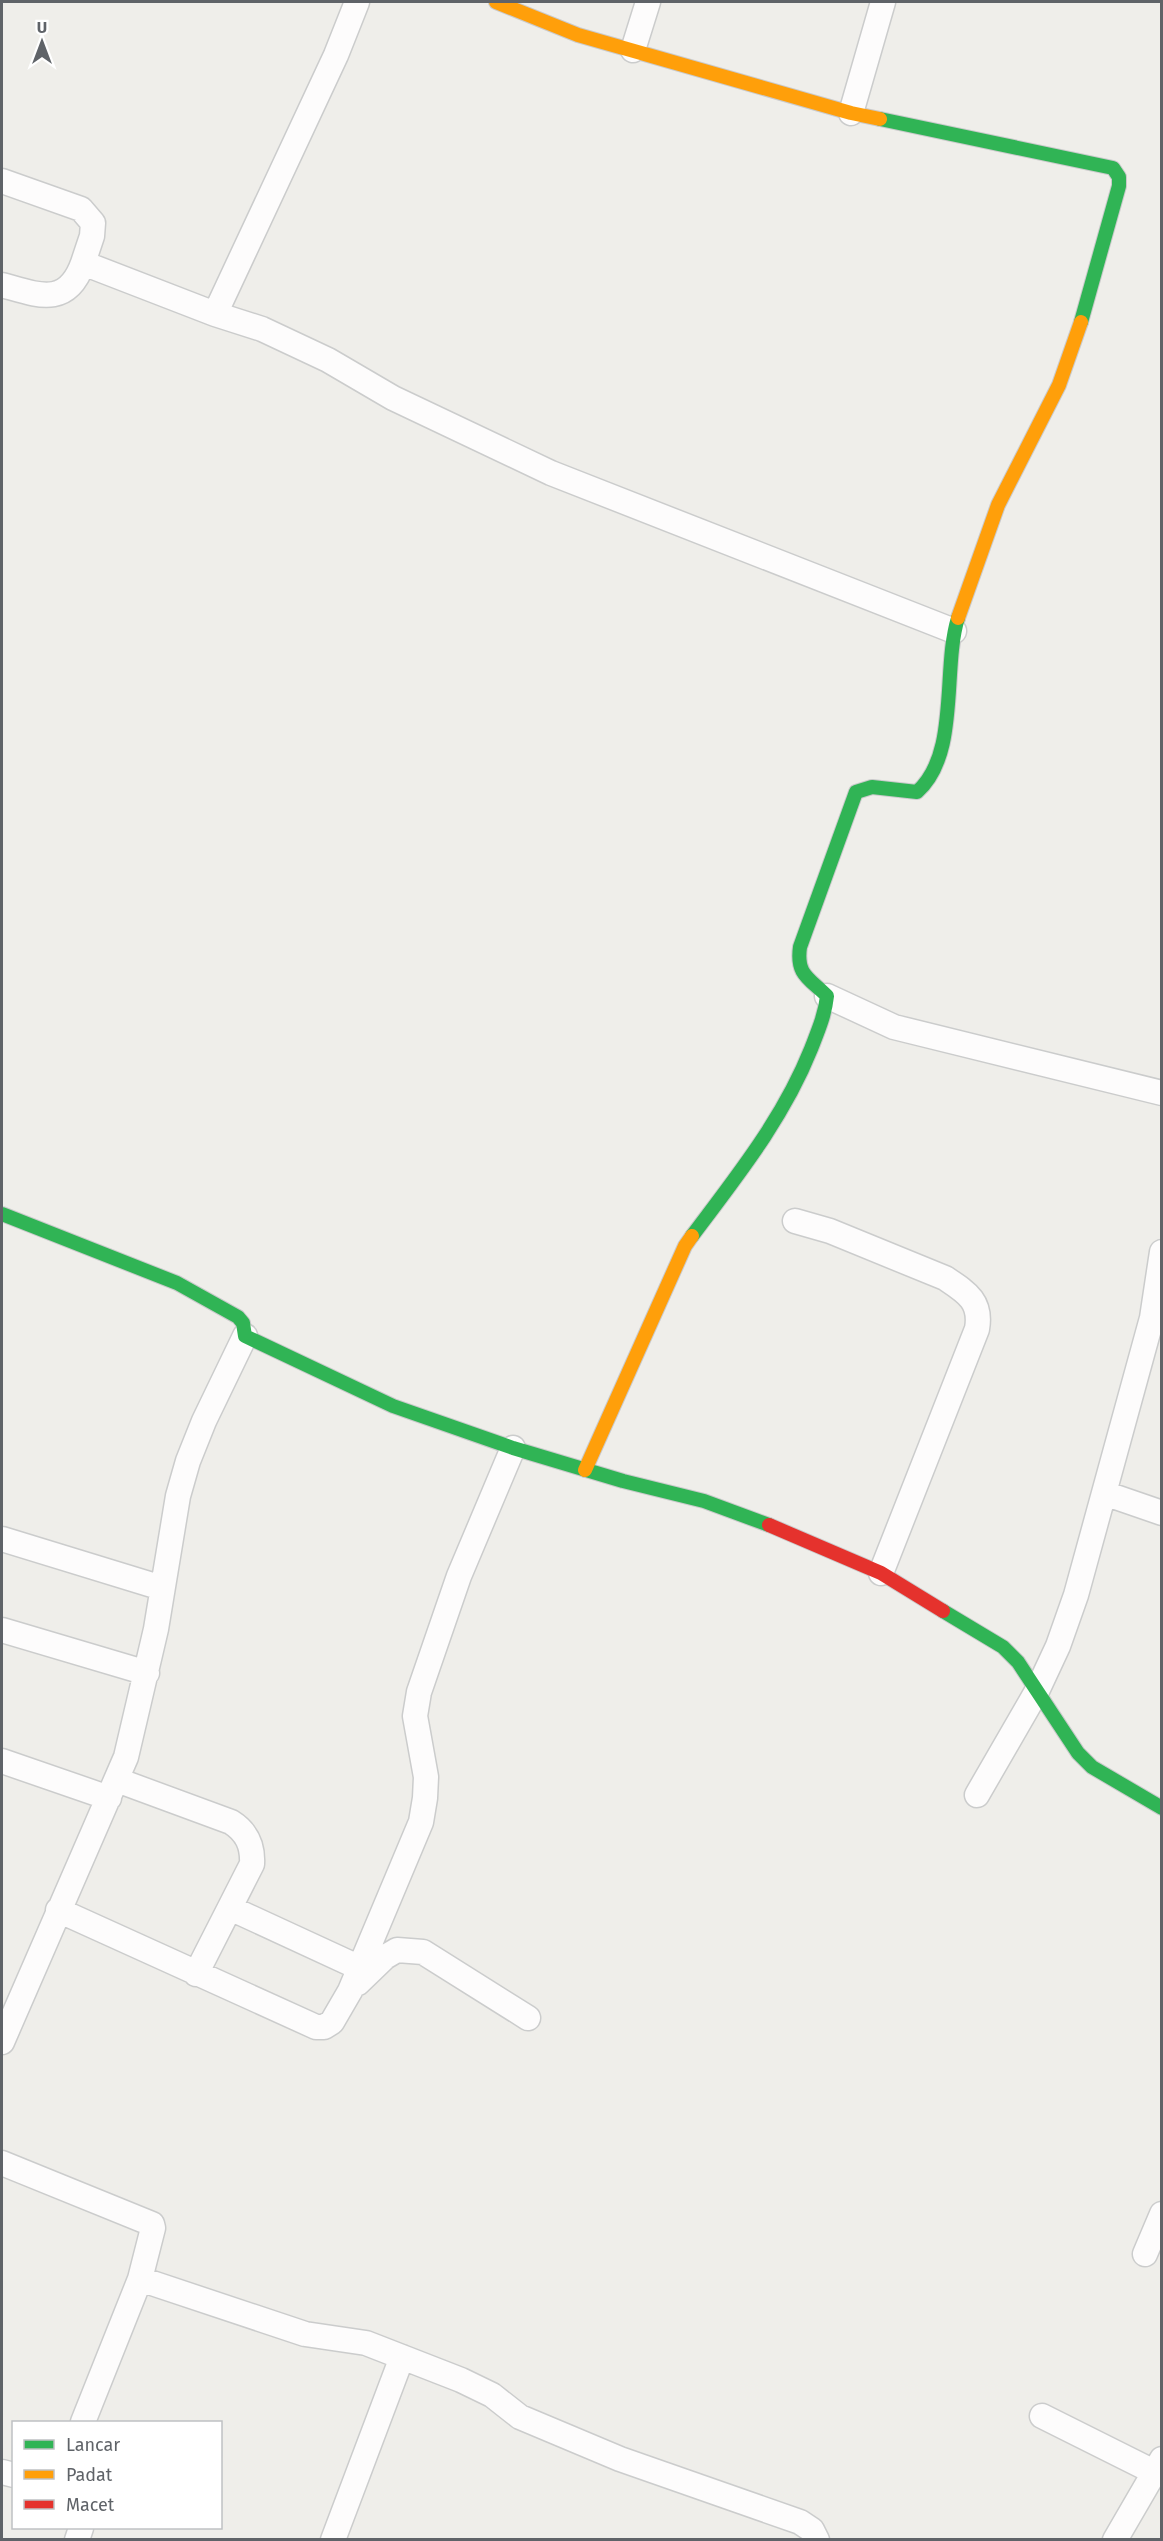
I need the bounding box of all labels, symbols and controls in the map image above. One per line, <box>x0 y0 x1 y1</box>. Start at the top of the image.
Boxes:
north arrow <box>12 12 72 72</box>
text: U <box>37 18 47 37</box>
legend <box>12 2421 222 2529</box>
text: Lancar <box>66 2434 120 2456</box>
text: Padat <box>66 2464 113 2486</box>
text: Macet <box>66 2494 115 2516</box>

